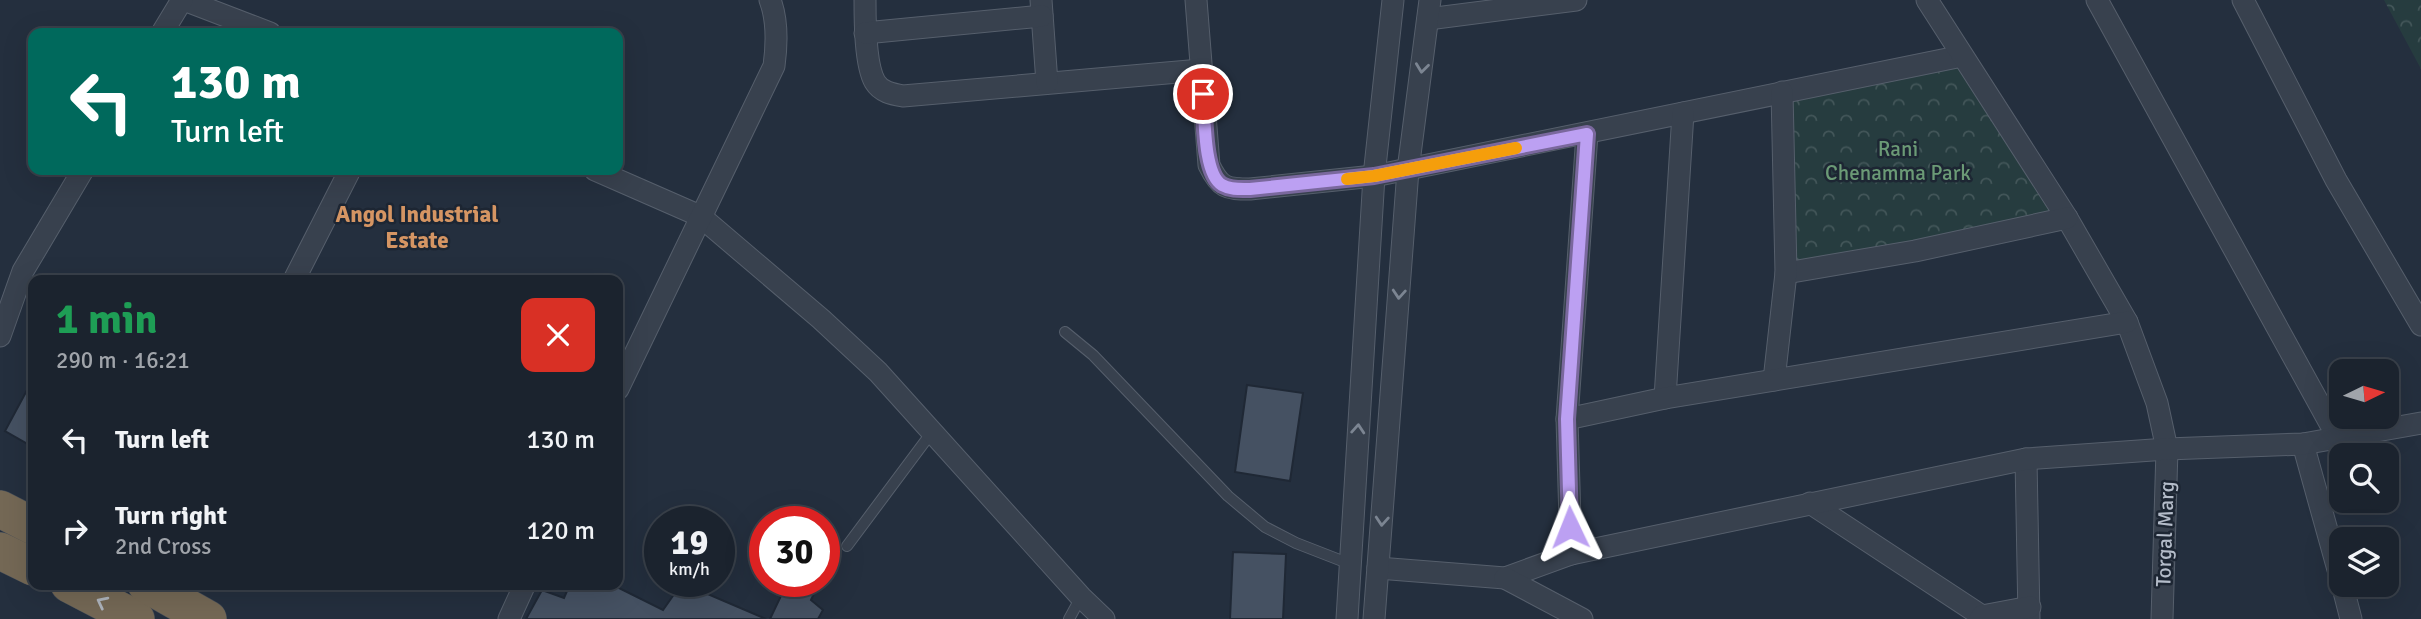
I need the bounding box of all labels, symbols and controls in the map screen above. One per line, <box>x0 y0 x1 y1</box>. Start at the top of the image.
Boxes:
text: 130 m <box>171 52 301 112</box>
icon: left <box>56 56 147 147</box>
one-way arrow <box>1414 62 1429 74</box>
pin <box>1173 64 1233 124</box>
icon: arrive <box>1184 75 1222 113</box>
text: Turn left <box>171 112 284 151</box>
park label: Rani Chenamma Park <box>1825 136 1971 186</box>
district label: Angol Industrial Estate <box>336 200 498 255</box>
one-way arrow <box>1391 289 1406 300</box>
text: 1 min <box>56 294 157 345</box>
button: close <box>521 298 595 372</box>
text: 290 m · 16:21 <box>56 346 190 375</box>
north arrow <box>2329 359 2399 429</box>
map controls <box>2329 359 2399 597</box>
icon: left <box>56 421 94 459</box>
one-way arrow <box>1351 423 1366 434</box>
text: Turn left <box>115 424 209 456</box>
text: 130 m <box>526 424 595 456</box>
button: search <box>2329 443 2399 513</box>
street label: Torgal Marg <box>2150 481 2180 587</box>
position arrow <box>1533 490 1607 564</box>
text: Turn right <box>115 500 227 532</box>
speed limit sign: 30 <box>749 506 840 597</box>
icon: right <box>56 512 94 550</box>
text: 120 m <box>526 515 595 547</box>
one-way arrow <box>1375 516 1390 527</box>
text: 19 <box>671 521 708 564</box>
button: layers <box>2329 527 2399 597</box>
text: 2nd Cross <box>115 532 211 561</box>
text: km/h <box>669 558 710 580</box>
one-way arrow <box>97 596 109 610</box>

